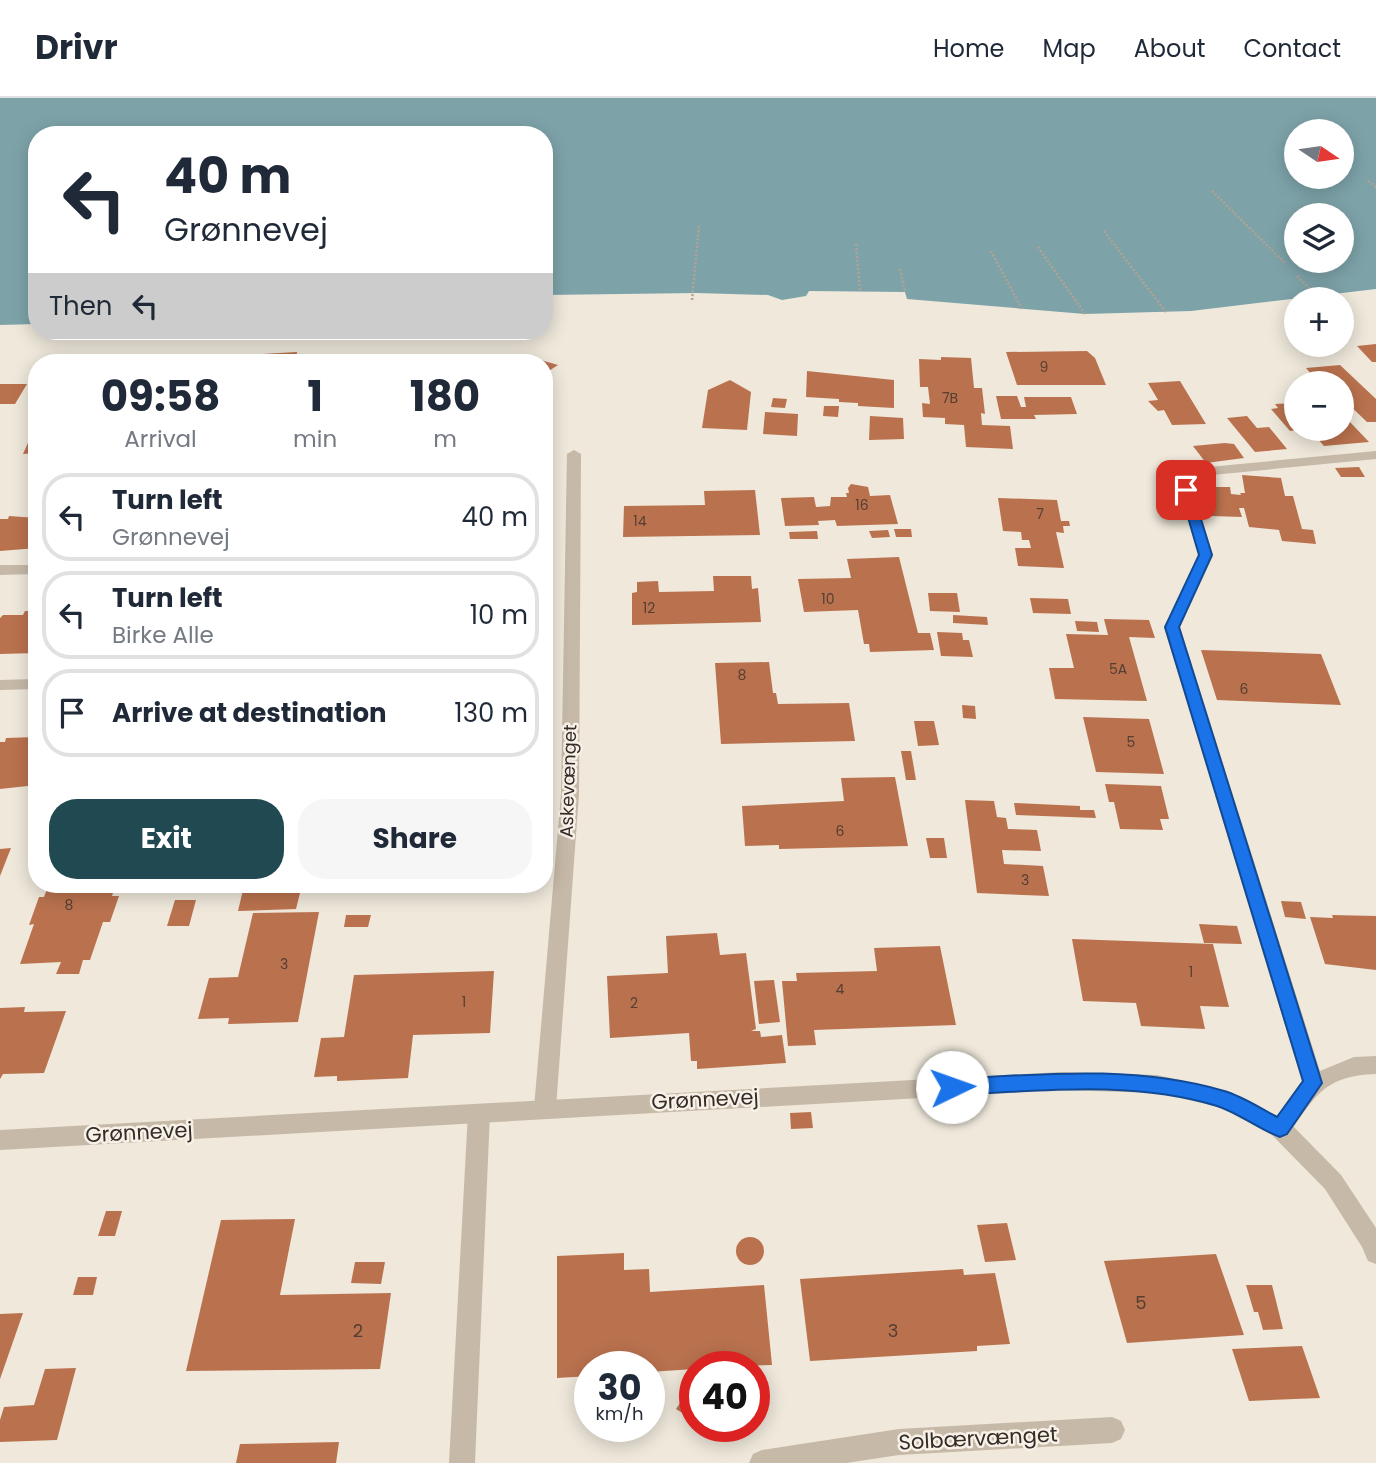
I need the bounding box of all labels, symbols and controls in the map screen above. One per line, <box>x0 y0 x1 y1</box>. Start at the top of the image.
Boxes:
text: Drivr <box>35 24 118 71</box>
text: Home <box>933 32 1005 65</box>
text: Map <box>1043 32 1096 65</box>
text: About <box>1134 32 1205 65</box>
text: Contact <box>1243 32 1341 65</box>
north arrow <box>1284 119 1354 189</box>
map controls <box>1284 119 1354 441</box>
text: 40 m <box>164 142 291 210</box>
icon: left <box>49 154 140 245</box>
button: layers <box>1284 203 1354 273</box>
text: Grønnevej <box>164 207 328 252</box>
icon: left <box>126 287 164 325</box>
button: + <box>1284 287 1354 357</box>
text: Then <box>49 288 112 324</box>
house number: 9 <box>1040 357 1048 377</box>
text: 09:58 <box>101 367 220 426</box>
text: 1 <box>307 367 323 426</box>
text: 180 <box>410 367 480 426</box>
button: − <box>1284 371 1354 441</box>
house number: 7B <box>942 388 958 408</box>
text: Arrival <box>124 423 197 455</box>
text: min <box>293 423 337 455</box>
text: m <box>433 423 457 455</box>
pin <box>1156 460 1216 520</box>
icon: arrive <box>1167 471 1205 509</box>
text: Turn left <box>112 482 223 518</box>
house number: 16 <box>855 495 869 515</box>
icon: left <box>53 498 91 536</box>
text: 40 m <box>462 499 528 535</box>
house number: 7 <box>1036 504 1044 524</box>
house number: 14 <box>633 511 647 531</box>
text: Grønnevej <box>112 521 230 553</box>
text: Turn left <box>112 580 223 616</box>
house number: 10 <box>821 589 835 609</box>
icon: left <box>53 596 91 634</box>
text: 10 m <box>470 597 528 633</box>
house number: 12 <box>643 598 655 618</box>
text: Birke Alle <box>112 619 214 651</box>
house number: 5A <box>1109 659 1127 679</box>
house number: 8 <box>738 665 747 685</box>
house number: 6 <box>1240 679 1249 699</box>
icon: arrive <box>53 694 91 732</box>
text: Arrive at destination <box>112 695 387 731</box>
text: 130 m <box>454 695 528 731</box>
street label: Askevænget <box>554 724 582 838</box>
house number: 5 <box>1127 732 1135 752</box>
button: Exit <box>49 799 284 879</box>
button: Share <box>298 799 532 879</box>
house number: 6 <box>836 821 845 841</box>
house number: 3 <box>1021 870 1029 890</box>
house number: 8 <box>65 895 74 915</box>
house number: 3 <box>280 954 288 974</box>
house number: 1 <box>1189 962 1193 982</box>
house number: 4 <box>836 979 845 999</box>
house number: 1 <box>462 992 466 1012</box>
house number: 2 <box>630 993 638 1013</box>
position arrow <box>915 1050 989 1124</box>
street label: Grønnevej <box>651 1082 759 1116</box>
street label: Grønnevej <box>85 1115 193 1149</box>
house number: 5 <box>1135 1290 1147 1315</box>
house number: 2 <box>353 1318 363 1343</box>
house number: 3 <box>888 1318 898 1343</box>
speed limit sign: 40 <box>679 1351 770 1442</box>
text: 30 <box>598 1363 642 1412</box>
text: km/h <box>596 1401 643 1426</box>
street label: Solbærvænget <box>898 1419 1058 1457</box>

